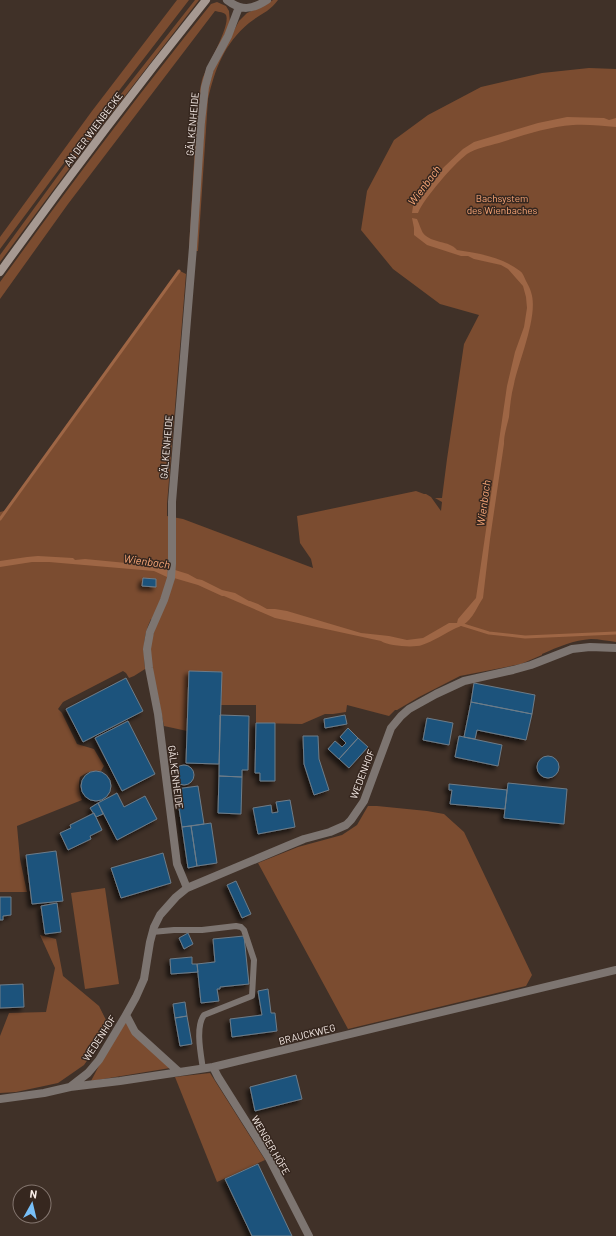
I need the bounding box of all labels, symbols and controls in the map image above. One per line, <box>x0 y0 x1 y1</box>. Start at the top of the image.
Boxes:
street label: AN DER WIENBECKE <box>61 90 125 168</box>
street label: GÄLKENHEIDE <box>183 91 201 157</box>
water label: Wienbach <box>405 162 443 207</box>
park label: Bachsystem des Wienbaches <box>467 192 538 216</box>
street label: GÄLKENHEIDE <box>157 414 175 480</box>
water label: Wienbach <box>473 479 493 527</box>
water label: Wienbach <box>123 551 171 571</box>
street label: GÄLKENHEIDE <box>166 744 186 810</box>
street label: WEDENHOF <box>347 747 377 800</box>
street label: WEDENHOF <box>80 1013 118 1063</box>
street label: BRAUCKWEG <box>277 1021 337 1047</box>
street label: WENGER HÖFE <box>249 1113 293 1177</box>
north arrow <box>12 1184 52 1224</box>
text: N <box>29 1187 38 1201</box>

